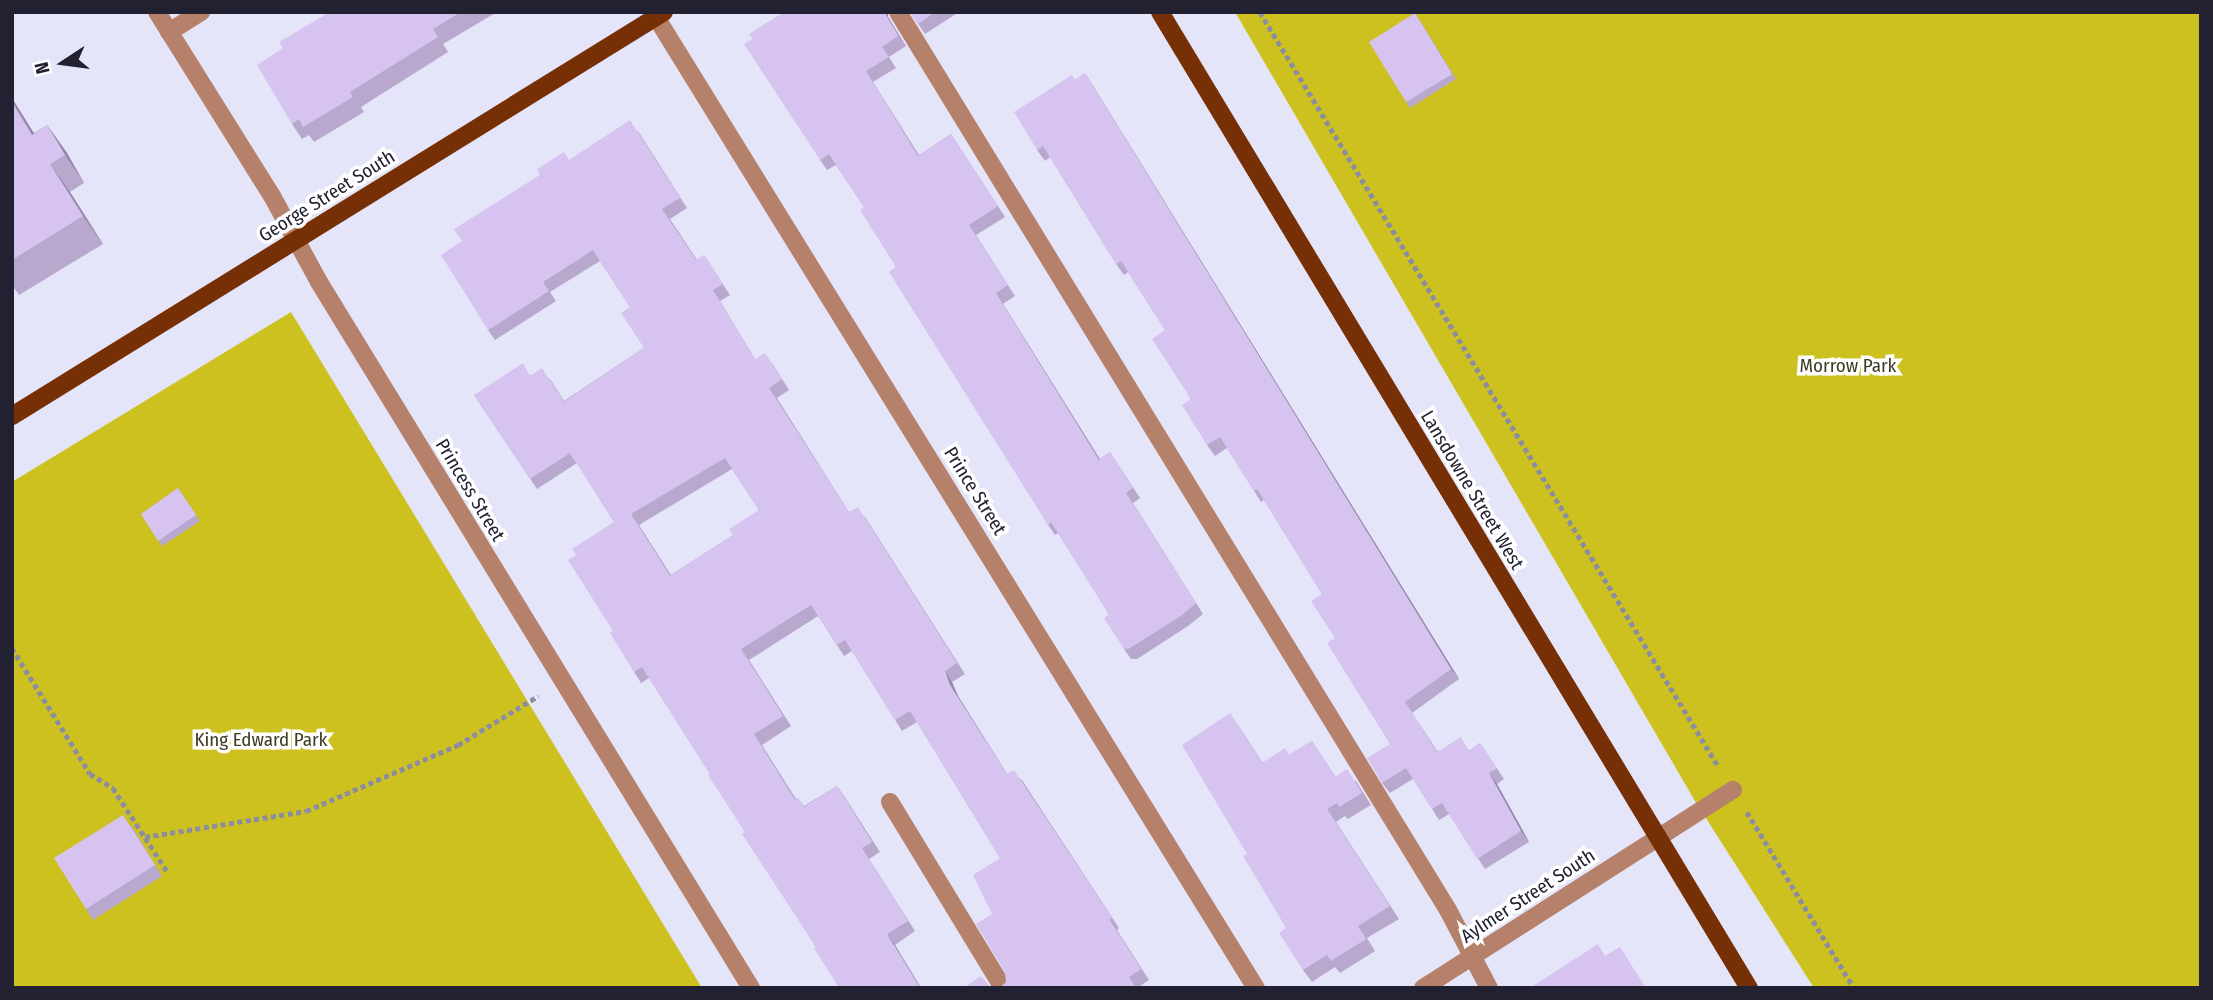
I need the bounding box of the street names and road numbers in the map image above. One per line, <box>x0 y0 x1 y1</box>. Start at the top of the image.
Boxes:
street label: George Street South <box>255 145 399 247</box>
street label: Lansdowne Street West <box>1416 406 1528 574</box>
street label: Princess Street <box>431 435 509 545</box>
street label: Prince Street <box>939 443 1011 539</box>
street label: Aylmer Street South <box>1457 844 1599 948</box>

